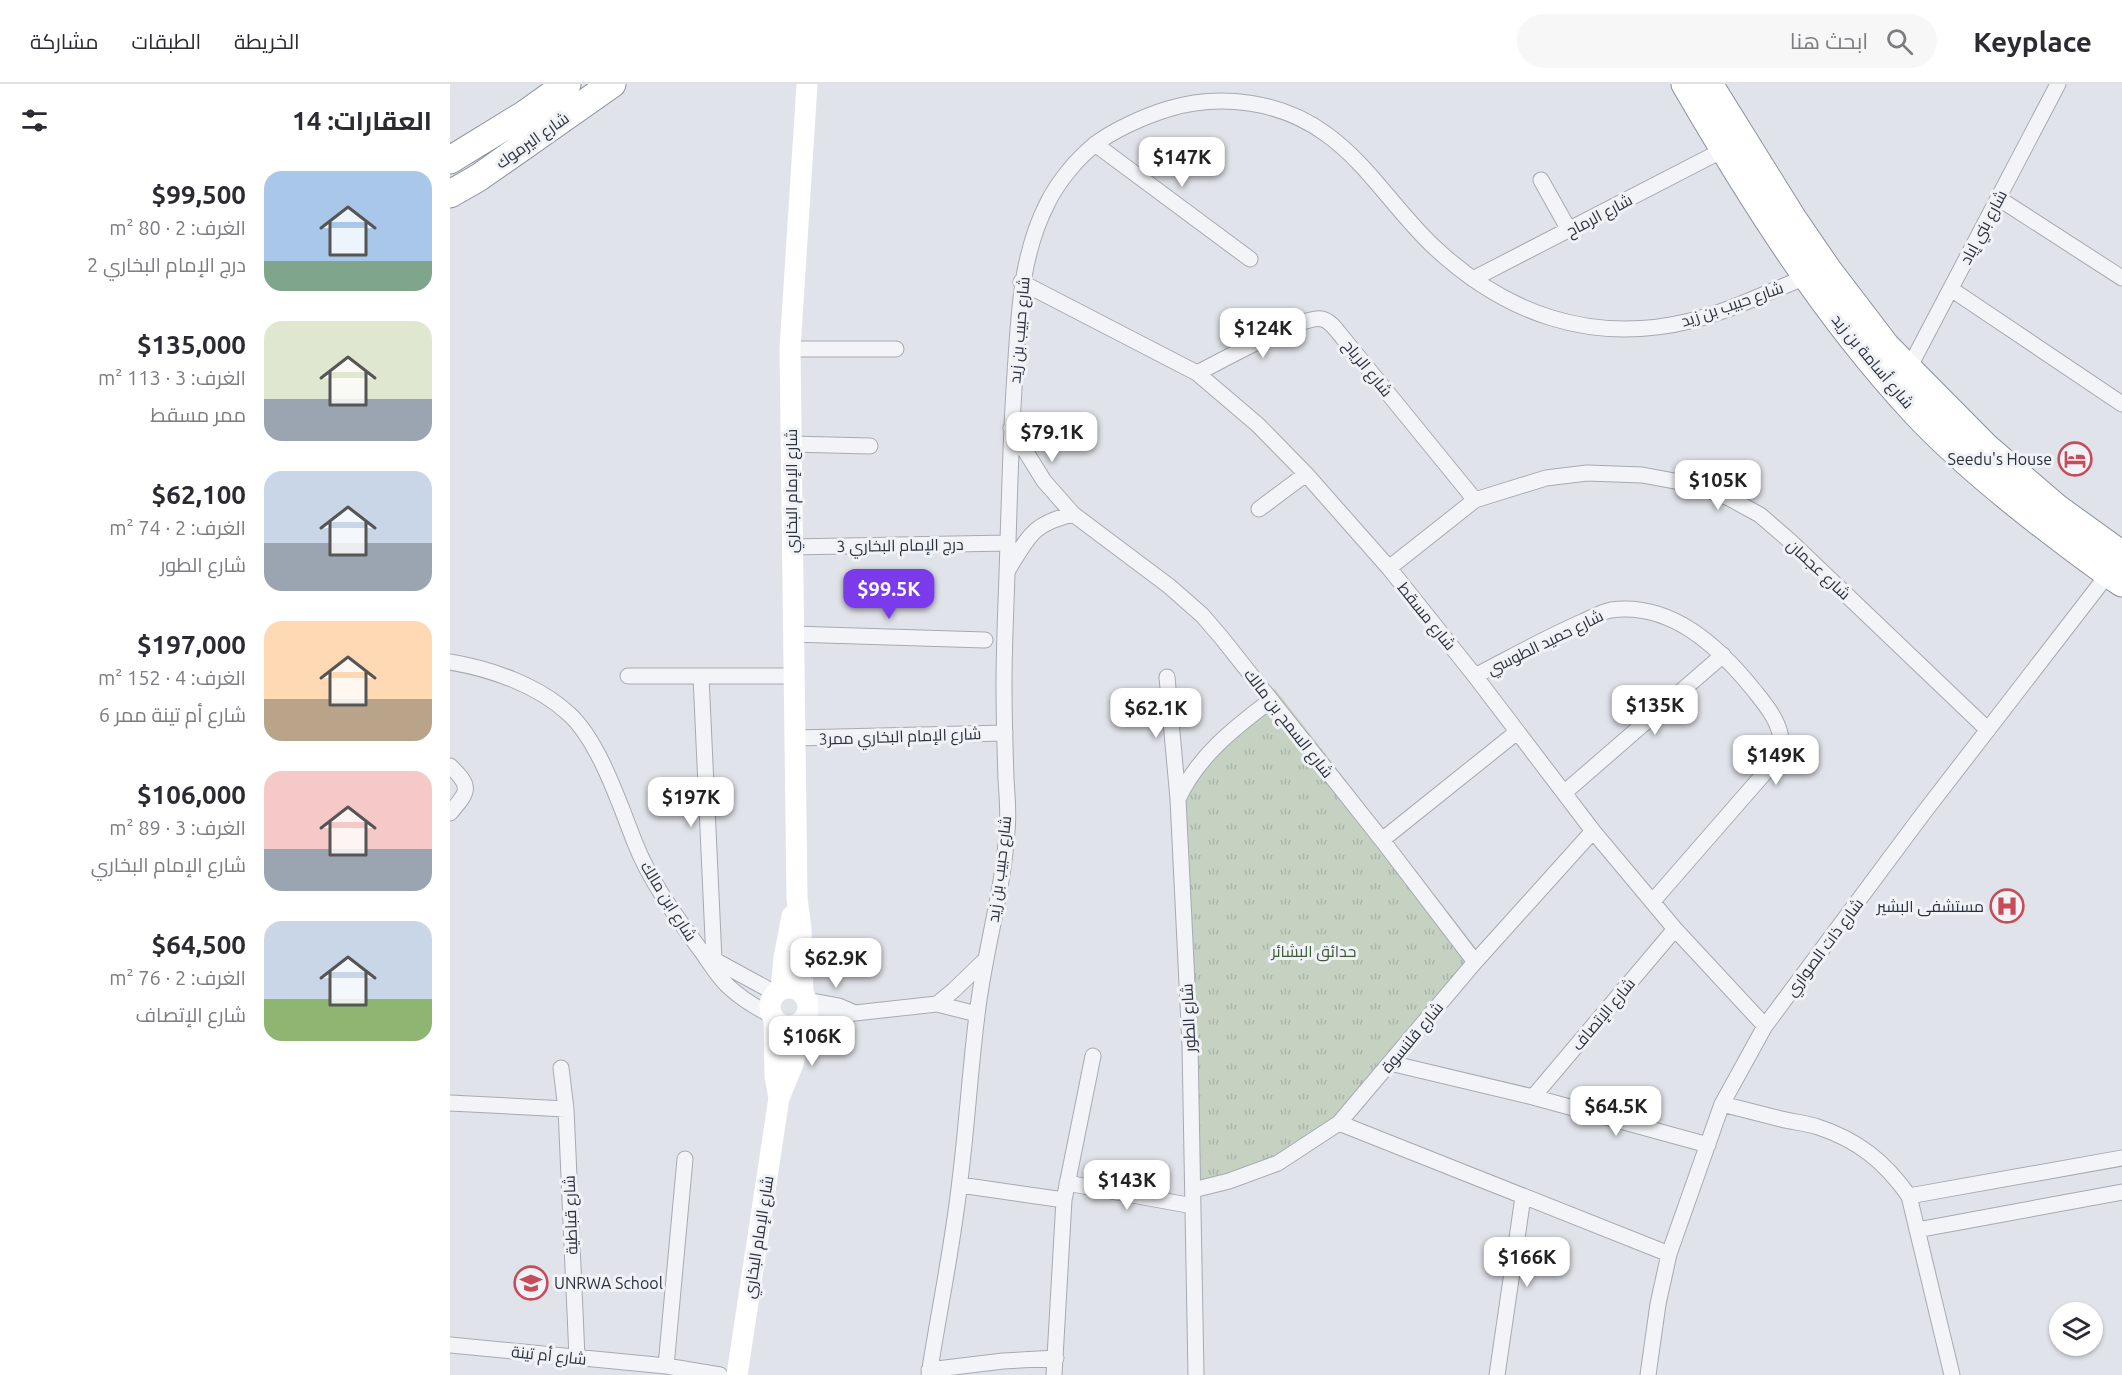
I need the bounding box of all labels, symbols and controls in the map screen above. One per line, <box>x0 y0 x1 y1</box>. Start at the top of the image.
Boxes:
search box <box>1517 14 1937 68</box>
icon: search <box>1883 25 1916 58</box>
text: Keyplace <box>1973 26 2092 57</box>
text: ابحث هنا <box>1790 28 1868 53</box>
text: مشاركة <box>30 29 99 53</box>
text: الطبقات <box>132 29 201 53</box>
text: الخريطة <box>234 29 300 53</box>
icon: filters <box>18 104 51 137</box>
text: العقارات: 14 <box>292 106 432 135</box>
street label: شارع اليرموك <box>492 108 574 174</box>
pin: $147K <box>1140 137 1224 188</box>
text: $147K <box>1153 145 1211 168</box>
text: $99,500 <box>152 180 246 209</box>
street label: شارع بني إياد <box>1956 187 2014 270</box>
street label: شارع الرماح <box>1563 190 1637 243</box>
icon: home <box>312 195 384 267</box>
text: الغرف: 2 · 80 m² <box>109 216 246 239</box>
text: درج الإمام البخاري 2 <box>87 253 246 276</box>
street label: شارع حبيب بن زيد <box>1005 276 1036 384</box>
street label: شارع حبيب بن زيد <box>1678 278 1787 333</box>
pin: $124K <box>1221 308 1305 359</box>
street label: شارع أسامة بن زيد <box>1826 310 1918 414</box>
text: $124K <box>1234 316 1292 339</box>
text: $135,000 <box>137 330 246 359</box>
street label: شارع الرياح <box>1337 336 1396 402</box>
icon: home <box>312 345 384 417</box>
text: الغرف: 3 · 113 m² <box>98 366 246 389</box>
text: ممر مسقط <box>150 403 246 426</box>
pin: $79.1K <box>1003 412 1101 463</box>
text: $79.1K <box>1020 420 1084 443</box>
street label: شارع الإمام البخاري <box>782 429 805 553</box>
hotel icon: Seedu's House <box>2057 441 2093 477</box>
place label: Seedu's House <box>1948 450 2052 468</box>
pin: $105K <box>1676 460 1760 511</box>
text: $105K <box>1689 468 1747 491</box>
text: $62,100 <box>152 480 246 509</box>
icon: home <box>312 495 384 567</box>
text: الغرف: 2 · 74 m² <box>109 516 246 539</box>
street label: درج الإمام البخاري 3 <box>836 535 964 560</box>
street label: شارع عجمان <box>1782 535 1854 605</box>
text: شارع الطور <box>160 553 246 576</box>
pin: $99.5K <box>840 569 938 620</box>
text: $99.5K <box>857 577 921 600</box>
street label: شارع مسقط <box>1392 579 1460 655</box>
street label: شارع حميد الطوسي <box>1484 606 1608 682</box>
text: $197,000 <box>137 630 246 659</box>
icon: home <box>312 645 384 717</box>
street label: شارع السمح بن مالك <box>1239 665 1337 783</box>
text: الغرف: 4 · 152 m² <box>98 666 246 689</box>
pin: $135K <box>1613 685 1697 736</box>
pin: $62.1K <box>1107 688 1205 739</box>
text: $135K <box>1626 693 1684 716</box>
text: $62.1K <box>1124 696 1188 719</box>
text: شارع أم تينة ممر 6 <box>99 703 246 726</box>
street label: شارع الإمام البخاري ممر3 <box>818 724 982 753</box>
pin: $149K <box>1734 735 1818 786</box>
text: $149K <box>1747 743 1805 766</box>
pin: $197K <box>649 777 733 828</box>
text: $106,000 <box>137 780 246 809</box>
text: $197K <box>662 785 720 808</box>
icon: home <box>312 795 384 867</box>
street label: شارع حبيب بن زيد <box>984 815 1017 924</box>
text: الغرف: 3 · 89 m² <box>109 816 246 839</box>
text: شارع الإمام البخاري <box>91 853 246 876</box>
street label: شارع ابن مالك <box>635 858 701 946</box>
hospital icon: مستشفى البشير <box>1989 888 2025 924</box>
street label: شارع ذات الصواري <box>1781 895 1871 1002</box>
place label: مستشفى البشير <box>1876 897 1984 917</box>
text: $64,500 <box>152 930 246 959</box>
pin: $62.9K <box>787 938 885 989</box>
park label: حدائق البشائر <box>1271 942 1356 962</box>
icon: home <box>312 945 384 1017</box>
text: $62.9K <box>804 946 868 969</box>
text: الغرف: 2 · 76 m² <box>109 966 246 989</box>
street label: شارع الإتصاف <box>1568 974 1641 1056</box>
street label: شارع الطور <box>1177 983 1202 1054</box>
street label: شارع قلنسوة <box>1377 998 1449 1078</box>
text: شارع الإتصاف <box>135 1003 246 1026</box>
pin: $106K <box>770 1016 854 1067</box>
text: $106K <box>783 1024 841 1047</box>
pin: $64.5K <box>1567 1086 1665 1137</box>
text: $64.5K <box>1584 1094 1648 1117</box>
pin: $143K <box>1085 1160 1169 1211</box>
text: $143K <box>1098 1168 1156 1191</box>
street label: شارع الإمام البخاري <box>739 1174 782 1301</box>
street label: شارع قباطية <box>560 1175 583 1255</box>
pin: $166K <box>1485 1237 1569 1288</box>
text: $166K <box>1498 1245 1556 1268</box>
school or university icon: UNRWA School <box>513 1265 549 1301</box>
place label: UNRWA School <box>554 1274 663 1292</box>
map controls <box>2049 1302 2103 1356</box>
button: layers <box>2049 1302 2103 1356</box>
street label: شارع أم تينة <box>510 1342 588 1371</box>

